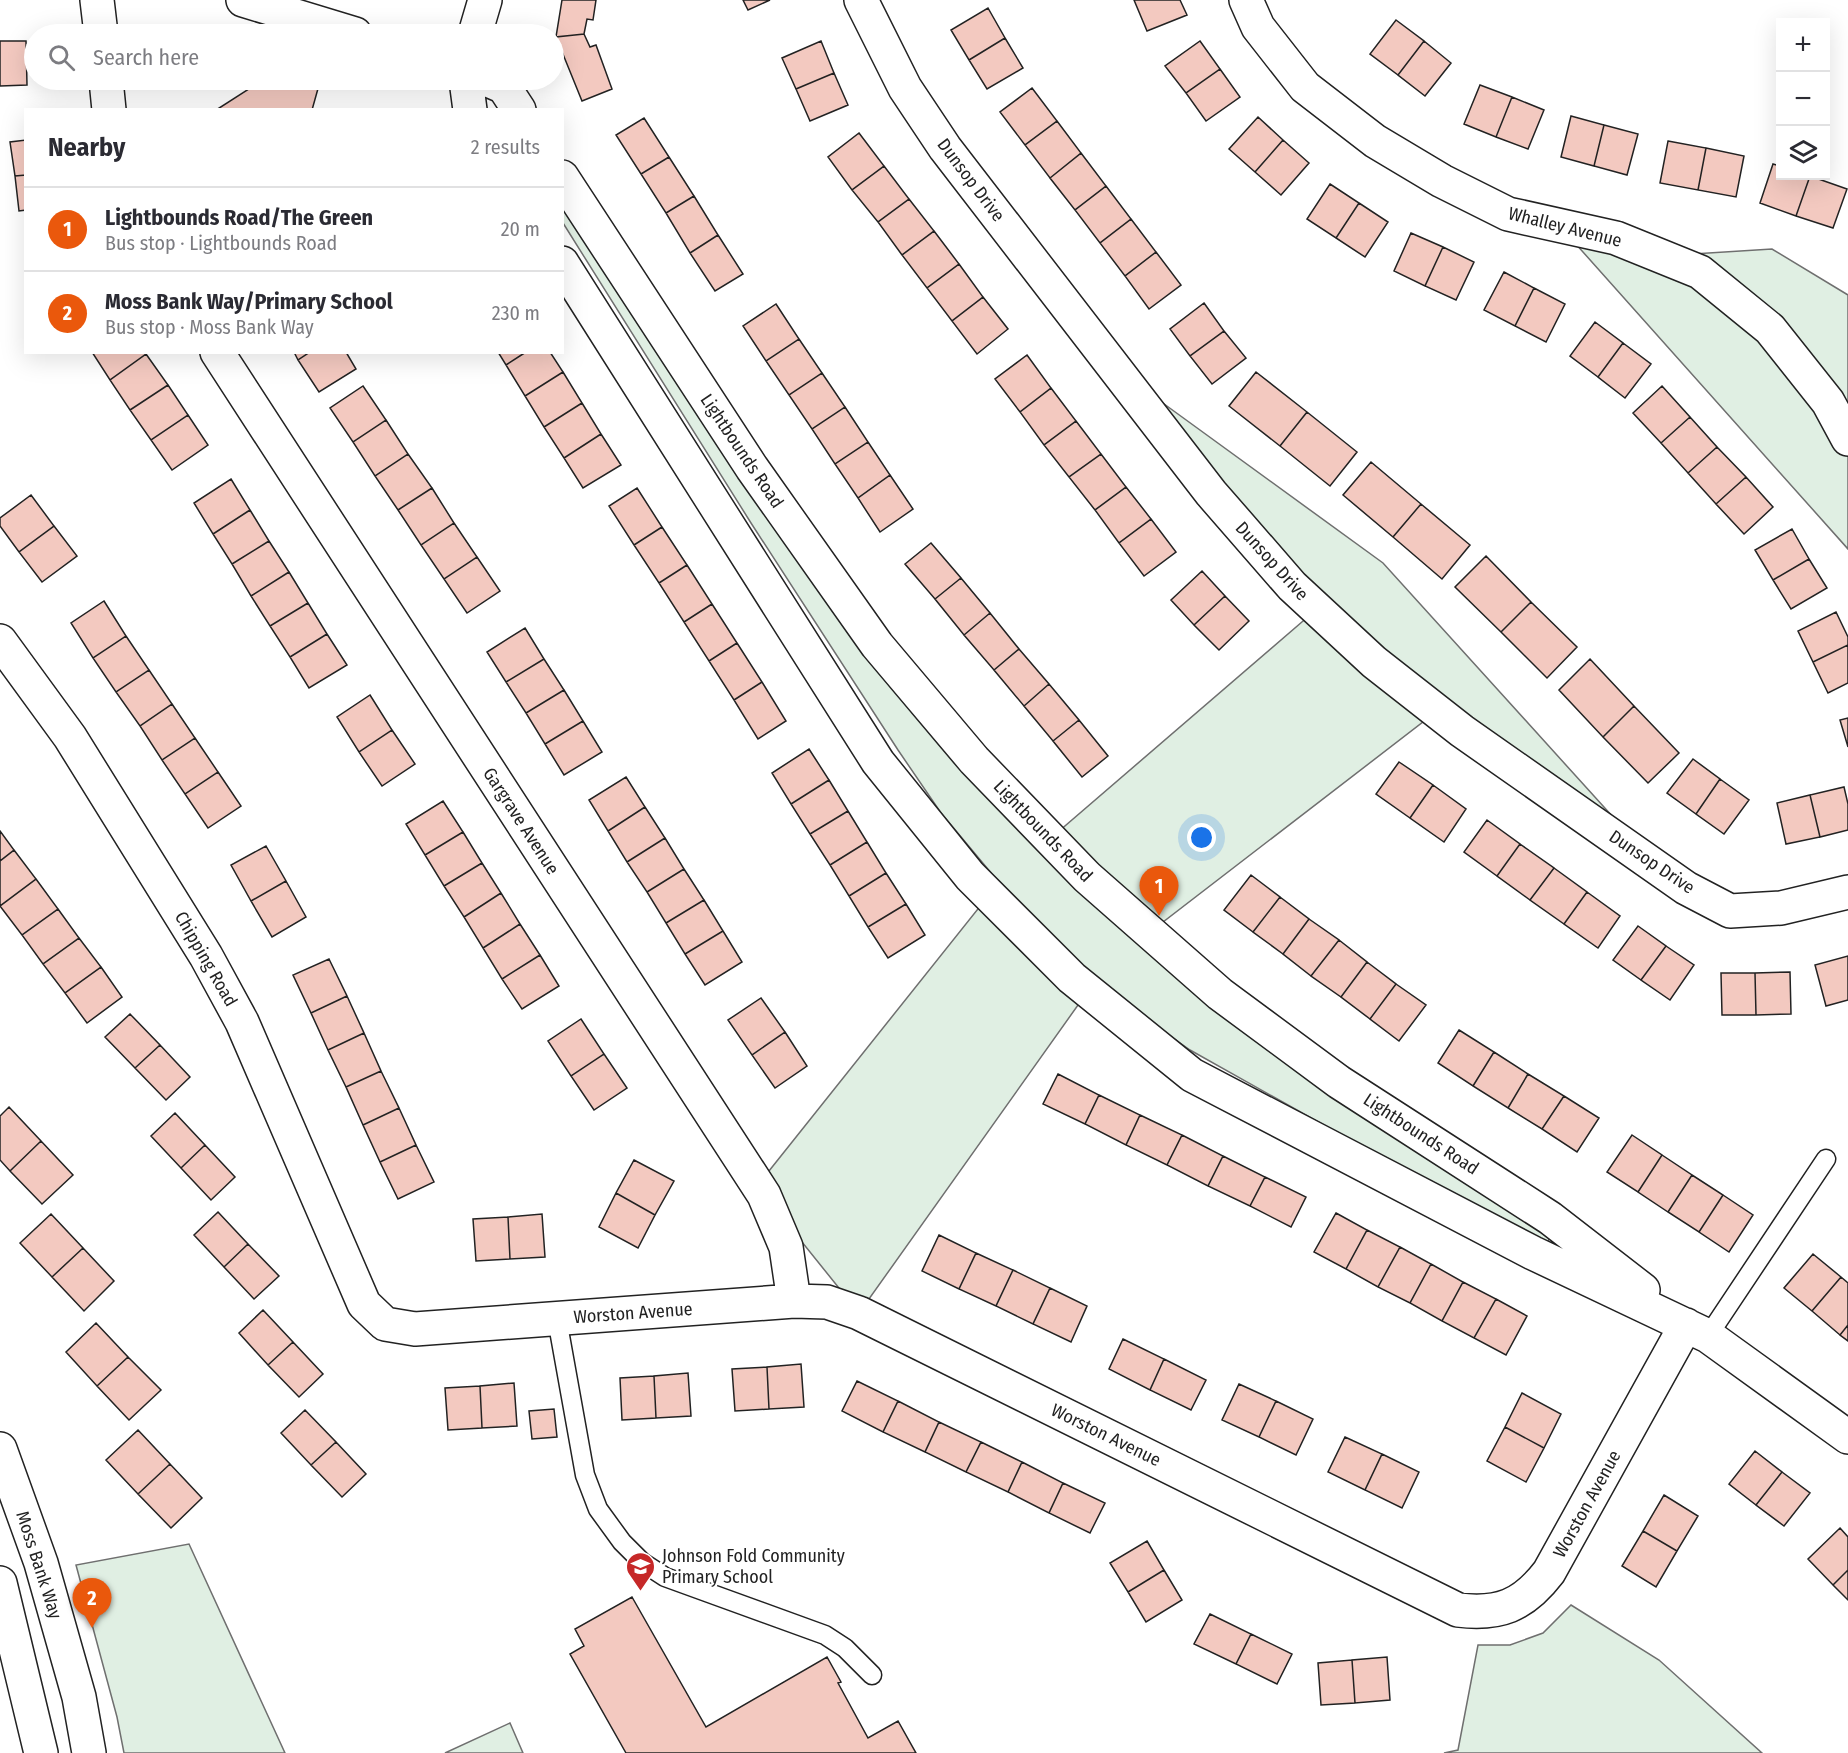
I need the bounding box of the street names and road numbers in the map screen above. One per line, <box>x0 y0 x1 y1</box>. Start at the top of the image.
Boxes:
street label: Dunsop Drive <box>933 134 1009 226</box>
street label: Whalley Avenue <box>1506 202 1624 252</box>
street label: Lightbounds Road <box>696 390 788 512</box>
street label: Dunsop Drive <box>1231 517 1313 605</box>
street label: Gargrave Avenue <box>478 763 564 879</box>
street label: Lightbounds Road <box>989 775 1097 887</box>
street label: Dunsop Drive <box>1605 825 1699 899</box>
street label: Chipping Road <box>170 908 242 1010</box>
street label: Lightbounds Road <box>1359 1089 1483 1179</box>
street label: Worston Avenue <box>573 1298 693 1328</box>
street label: Worston Avenue <box>1048 1399 1165 1471</box>
street label: Worston Avenue <box>1548 1446 1626 1562</box>
street label: Moss Bank Way <box>11 1508 67 1622</box>

